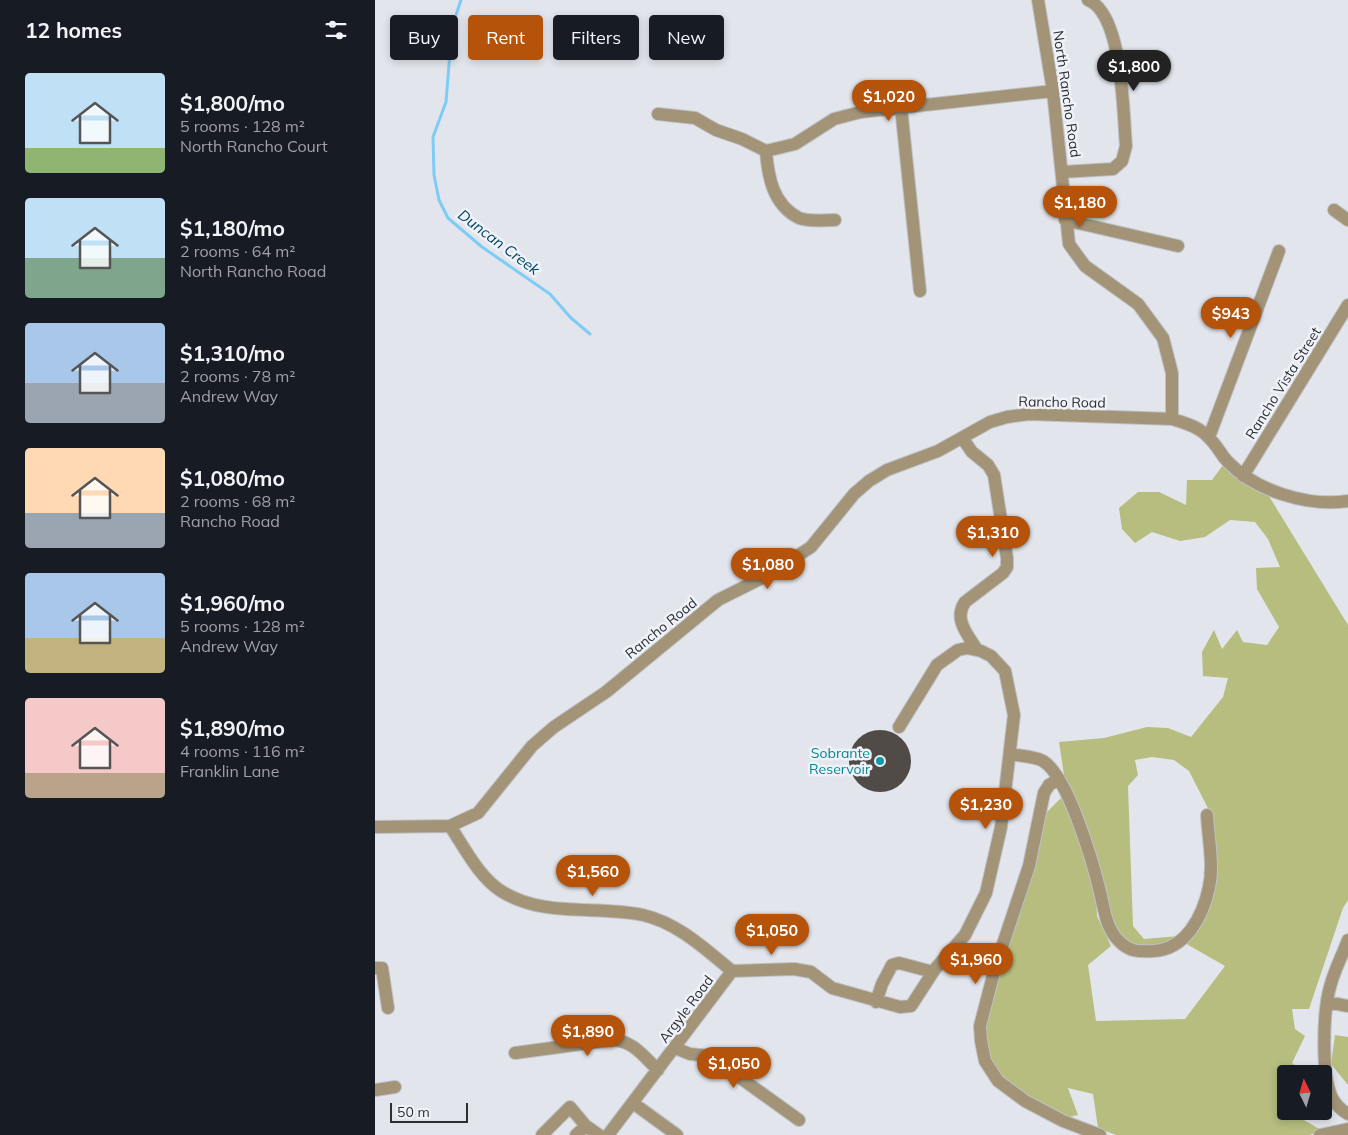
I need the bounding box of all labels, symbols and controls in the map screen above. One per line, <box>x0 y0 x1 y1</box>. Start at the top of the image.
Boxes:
chip: Buy <box>390 15 458 60</box>
chip: Rent <box>468 15 543 60</box>
chip: Filters <box>553 15 639 60</box>
chip: New <box>649 15 724 60</box>
icon: filters <box>322 16 350 44</box>
text: 12 homes <box>25 17 122 43</box>
street label: North Rancho Road <box>1049 29 1085 159</box>
pin: $1,800 <box>1093 49 1175 92</box>
text: $1,800 <box>1108 56 1160 76</box>
pin: $1,020 <box>848 80 930 122</box>
text: $1,020 <box>863 86 915 106</box>
text: $1,800/mo <box>180 90 285 116</box>
icon: home <box>65 93 125 153</box>
text: 5 rooms · 128 m² <box>180 116 305 136</box>
text: North Rancho Court <box>180 136 328 156</box>
pin: $1,180 <box>1039 186 1121 228</box>
text: $1,180 <box>1054 192 1106 212</box>
water label: Duncan Creek <box>454 205 545 280</box>
text: $1,180/mo <box>180 215 285 241</box>
icon: home <box>65 218 125 278</box>
text: 2 rooms · 64 m² <box>180 241 295 261</box>
text: North Rancho Road <box>180 261 326 281</box>
pin: $943 <box>1201 296 1261 339</box>
text: $943 <box>1212 303 1250 323</box>
street label: Rancho Vista Street <box>1241 324 1325 442</box>
text: $1,310/mo <box>180 340 285 366</box>
icon: home <box>65 343 125 403</box>
text: 2 rooms · 78 m² <box>180 366 295 386</box>
text: Andrew Way <box>180 386 278 406</box>
street label: Rancho Road <box>1018 392 1106 412</box>
text: $1,080/mo <box>180 465 285 491</box>
icon: home <box>65 468 125 528</box>
text: 2 rooms · 68 m² <box>180 491 295 511</box>
text: Rancho Road <box>180 511 280 531</box>
pin: $1,310 <box>952 516 1034 558</box>
text: $1,310 <box>967 522 1019 542</box>
pin: $1,080 <box>727 548 809 590</box>
text: $1,080 <box>742 554 794 574</box>
text: $1,960/mo <box>180 590 285 616</box>
icon: home <box>65 593 125 653</box>
street label: Rancho Road <box>621 594 701 662</box>
text: 5 rooms · 128 m² <box>180 616 305 636</box>
text: Andrew Way <box>180 636 278 656</box>
text: $1,890/mo <box>180 715 285 741</box>
icon: home <box>65 718 125 778</box>
text: 4 rooms · 116 m² <box>180 741 305 761</box>
place label: Sobrante Reservoir <box>809 744 871 778</box>
marker: Sobrante Reservoir <box>874 755 886 767</box>
text: Franklin Lane <box>180 761 279 781</box>
pin: $1,230 <box>945 788 1027 830</box>
text: $1,230 <box>960 794 1012 814</box>
pin: $1,560 <box>552 854 634 897</box>
text: $1,560 <box>567 861 619 881</box>
pin: $1,050 <box>731 914 813 956</box>
text: $1,050 <box>746 920 798 940</box>
pin: $1,960 <box>935 942 1017 985</box>
text: $1,960 <box>950 949 1002 969</box>
street label: Argyle Road <box>655 972 717 1046</box>
pin: $1,890 <box>547 1014 629 1057</box>
text: $1,890 <box>562 1021 614 1041</box>
pin: $1,050 <box>693 1046 775 1089</box>
text: $1,050 <box>708 1053 760 1073</box>
north arrow <box>1277 1065 1333 1120</box>
map controls <box>1277 1065 1332 1120</box>
scale bar <box>390 1100 467 1123</box>
text: 50 m <box>397 1103 430 1121</box>

